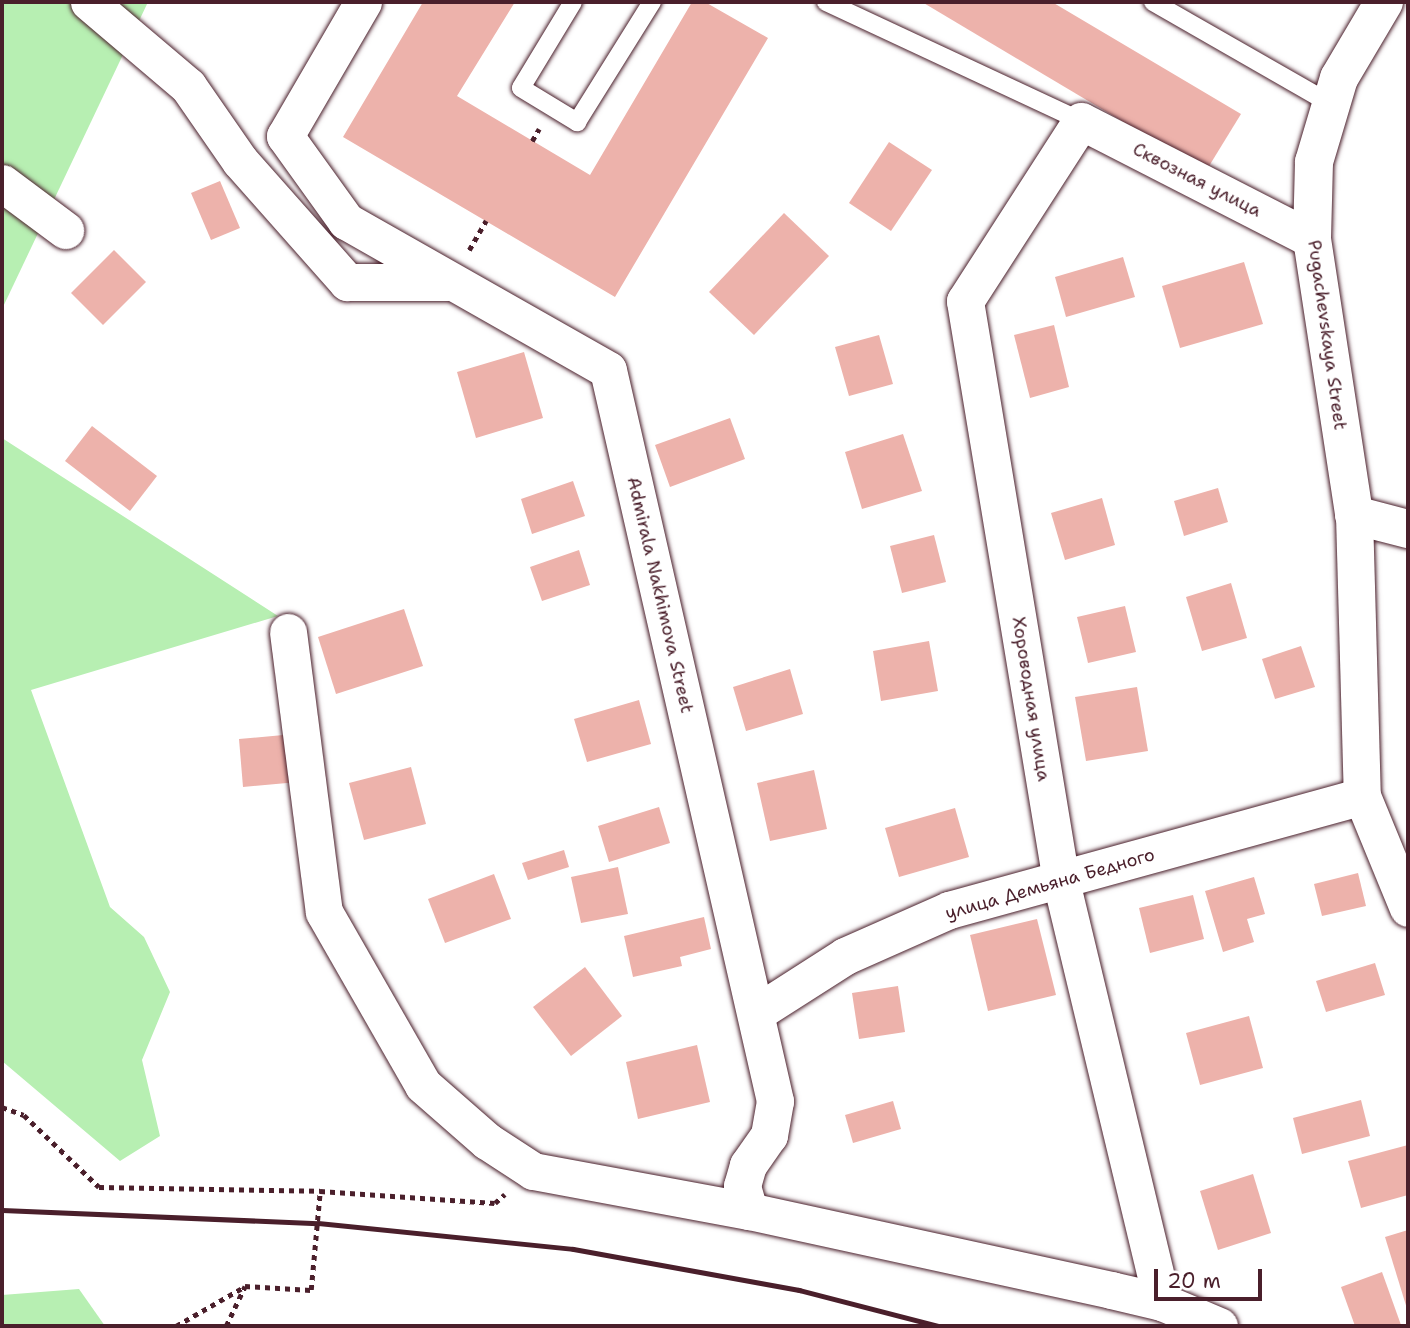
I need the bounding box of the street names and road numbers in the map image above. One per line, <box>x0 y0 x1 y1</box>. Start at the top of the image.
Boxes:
street label: Сквозная улица <box>1129 138 1265 222</box>
street label: Pugachevskaya Street <box>1303 239 1351 431</box>
street label: Admirala Nakhimova Street <box>622 475 698 715</box>
street label: Хороводная улица <box>1007 615 1055 783</box>
street label: улица Демьяна Бедного <box>943 844 1157 924</box>

